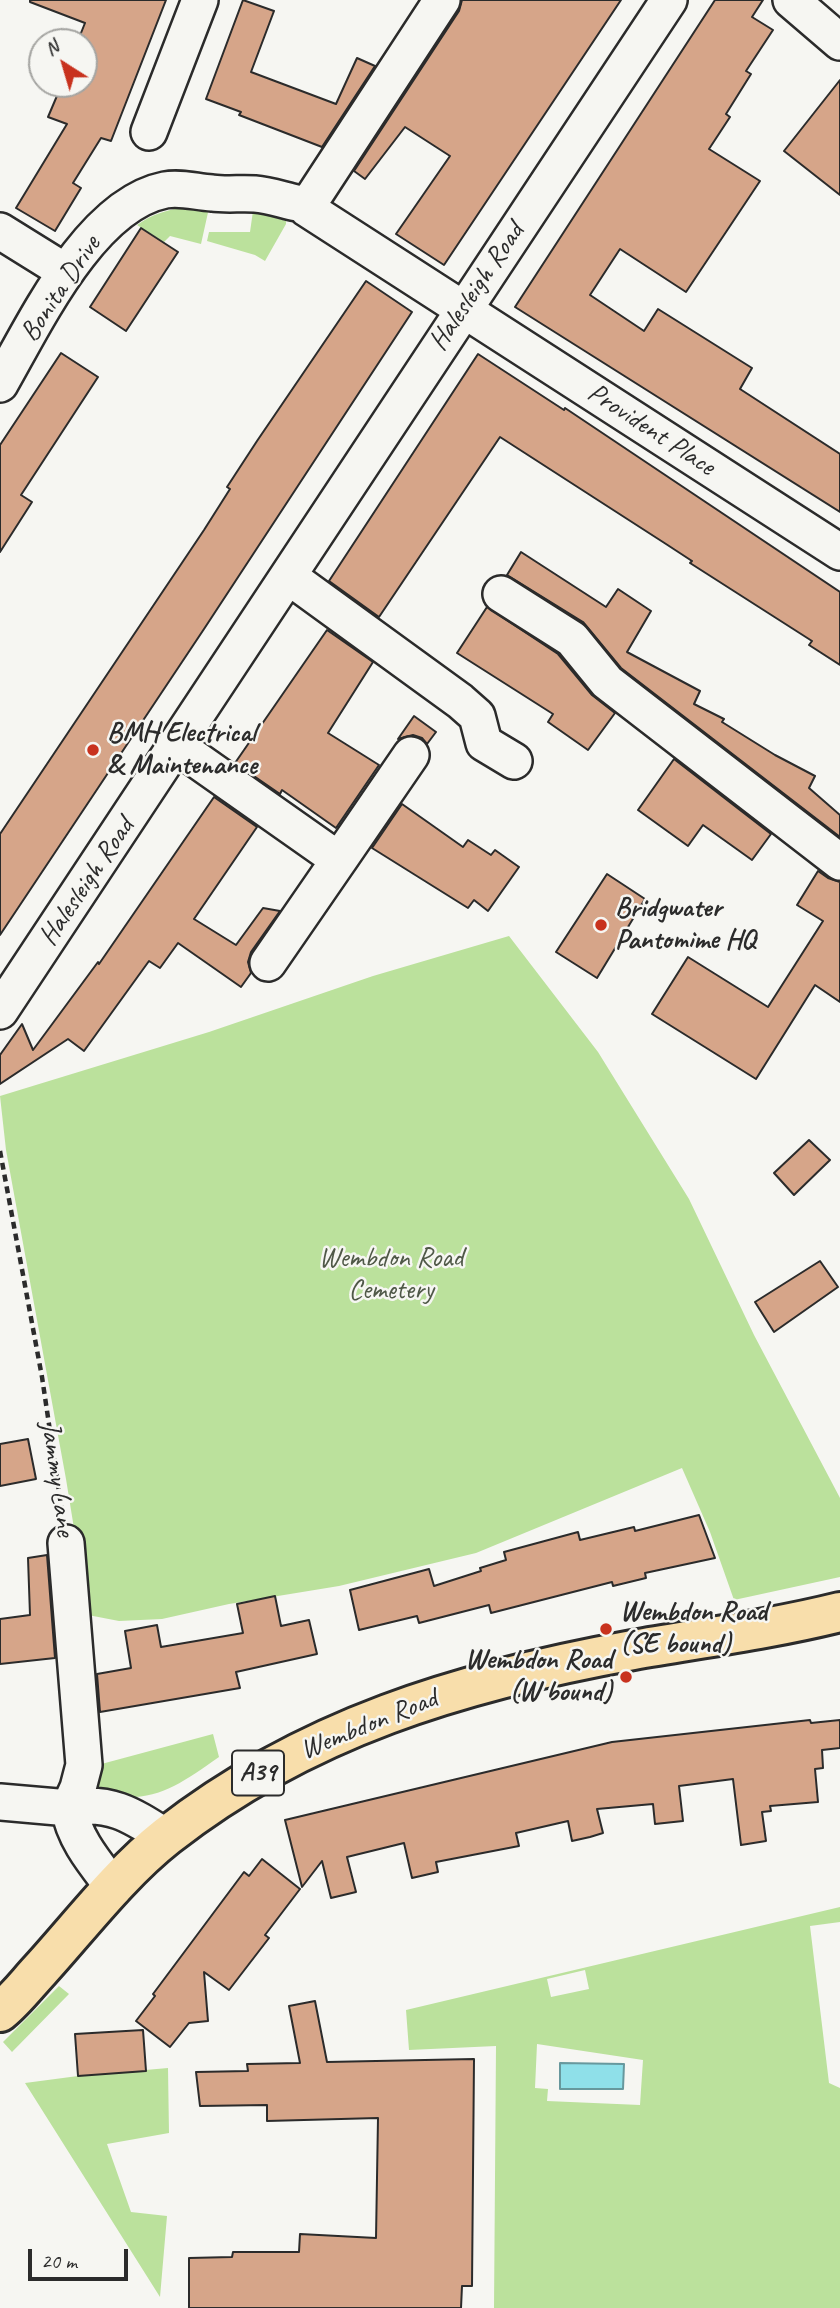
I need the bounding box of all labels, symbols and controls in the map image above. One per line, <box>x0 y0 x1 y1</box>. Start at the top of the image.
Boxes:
north arrow <box>28 28 98 98</box>
text: N <box>40 35 63 61</box>
street label: Halesleigh Road <box>422 217 532 357</box>
street label: Bonita Drive <box>13 230 109 348</box>
street label: Provident Place <box>581 376 721 484</box>
place label: BMH Electrical & Maintenance <box>107 717 257 783</box>
marker: BMH Electrical & Maintenance <box>85 742 101 758</box>
street label: Halesleigh Road <box>32 812 142 952</box>
place label: Bridgwater Pantomime HQ <box>615 892 755 958</box>
marker: Bridgwater Pantomime HQ <box>593 917 609 933</box>
park label: Wembdon Road Cemetery <box>319 1242 463 1308</box>
street label: Jammy Lane <box>32 1419 82 1539</box>
place label: Wembdon Road (SE bound) <box>620 1596 767 1662</box>
marker: Wembdon Road (SE bound) <box>598 1621 614 1637</box>
place label: Wembdon Road (W bound) <box>465 1644 612 1710</box>
marker: Wembdon Road (W bound) <box>618 1669 634 1685</box>
street label: Wembdon Road <box>296 1682 442 1768</box>
road number: A39 <box>232 1750 284 1796</box>
scale bar <box>32 2234 131 2278</box>
text: 20 m <box>41 2248 77 2274</box>

